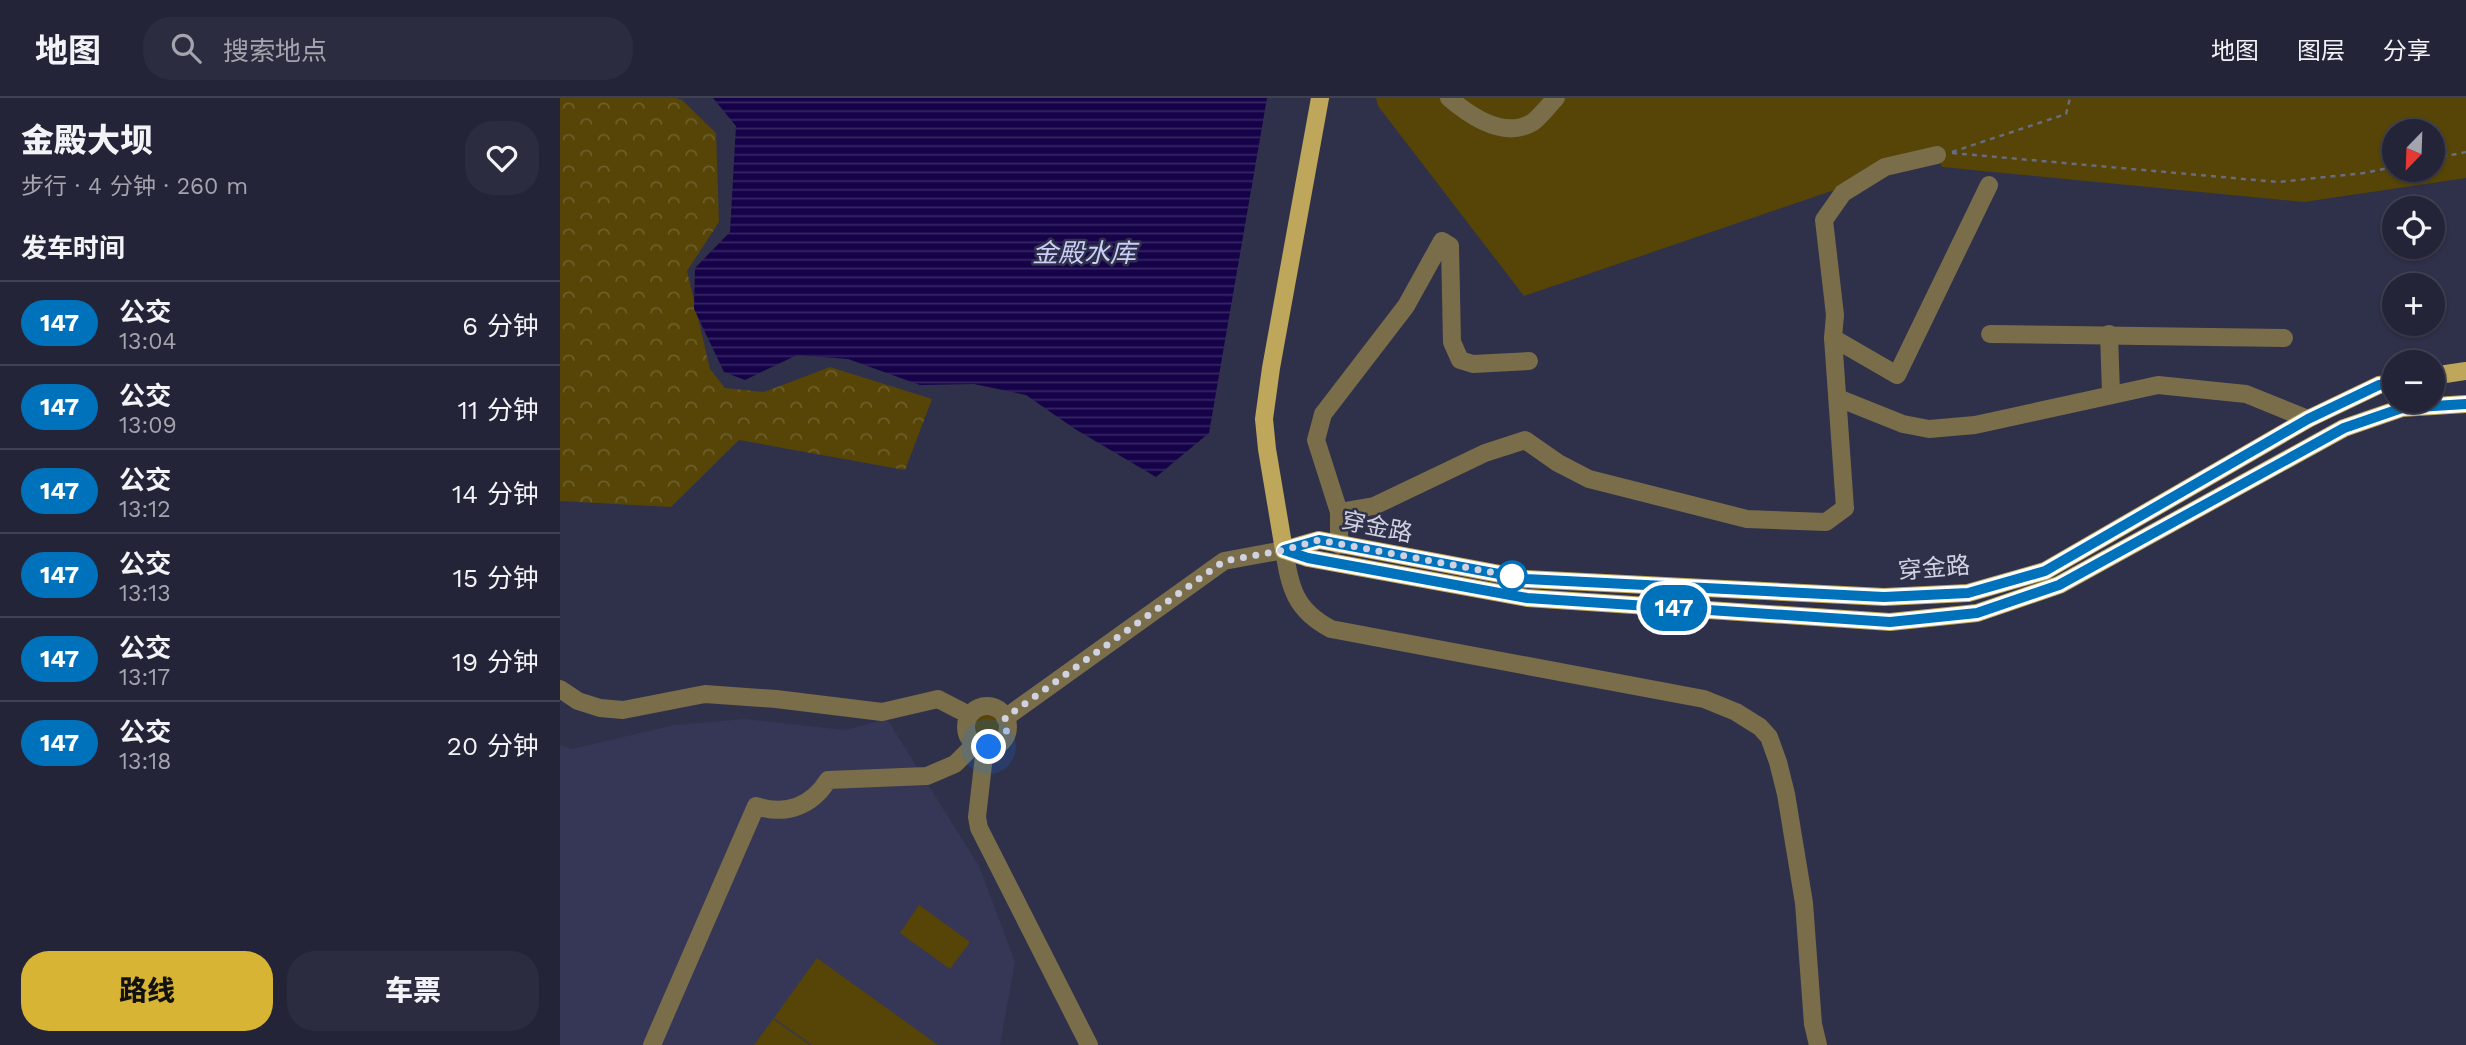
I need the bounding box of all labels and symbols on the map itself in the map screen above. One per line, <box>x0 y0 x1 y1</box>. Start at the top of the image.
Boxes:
north arrow <box>2382 119 2445 182</box>
water label: 金殿水库 <box>1032 238 1140 268</box>
street label: 穿金路 <box>1339 506 1415 548</box>
street label: 穿金路 <box>1897 551 1971 585</box>
unlabelled marker <box>1497 561 1527 591</box>
line badge: 147 <box>1634 585 1714 631</box>
your location <box>971 729 1006 764</box>

